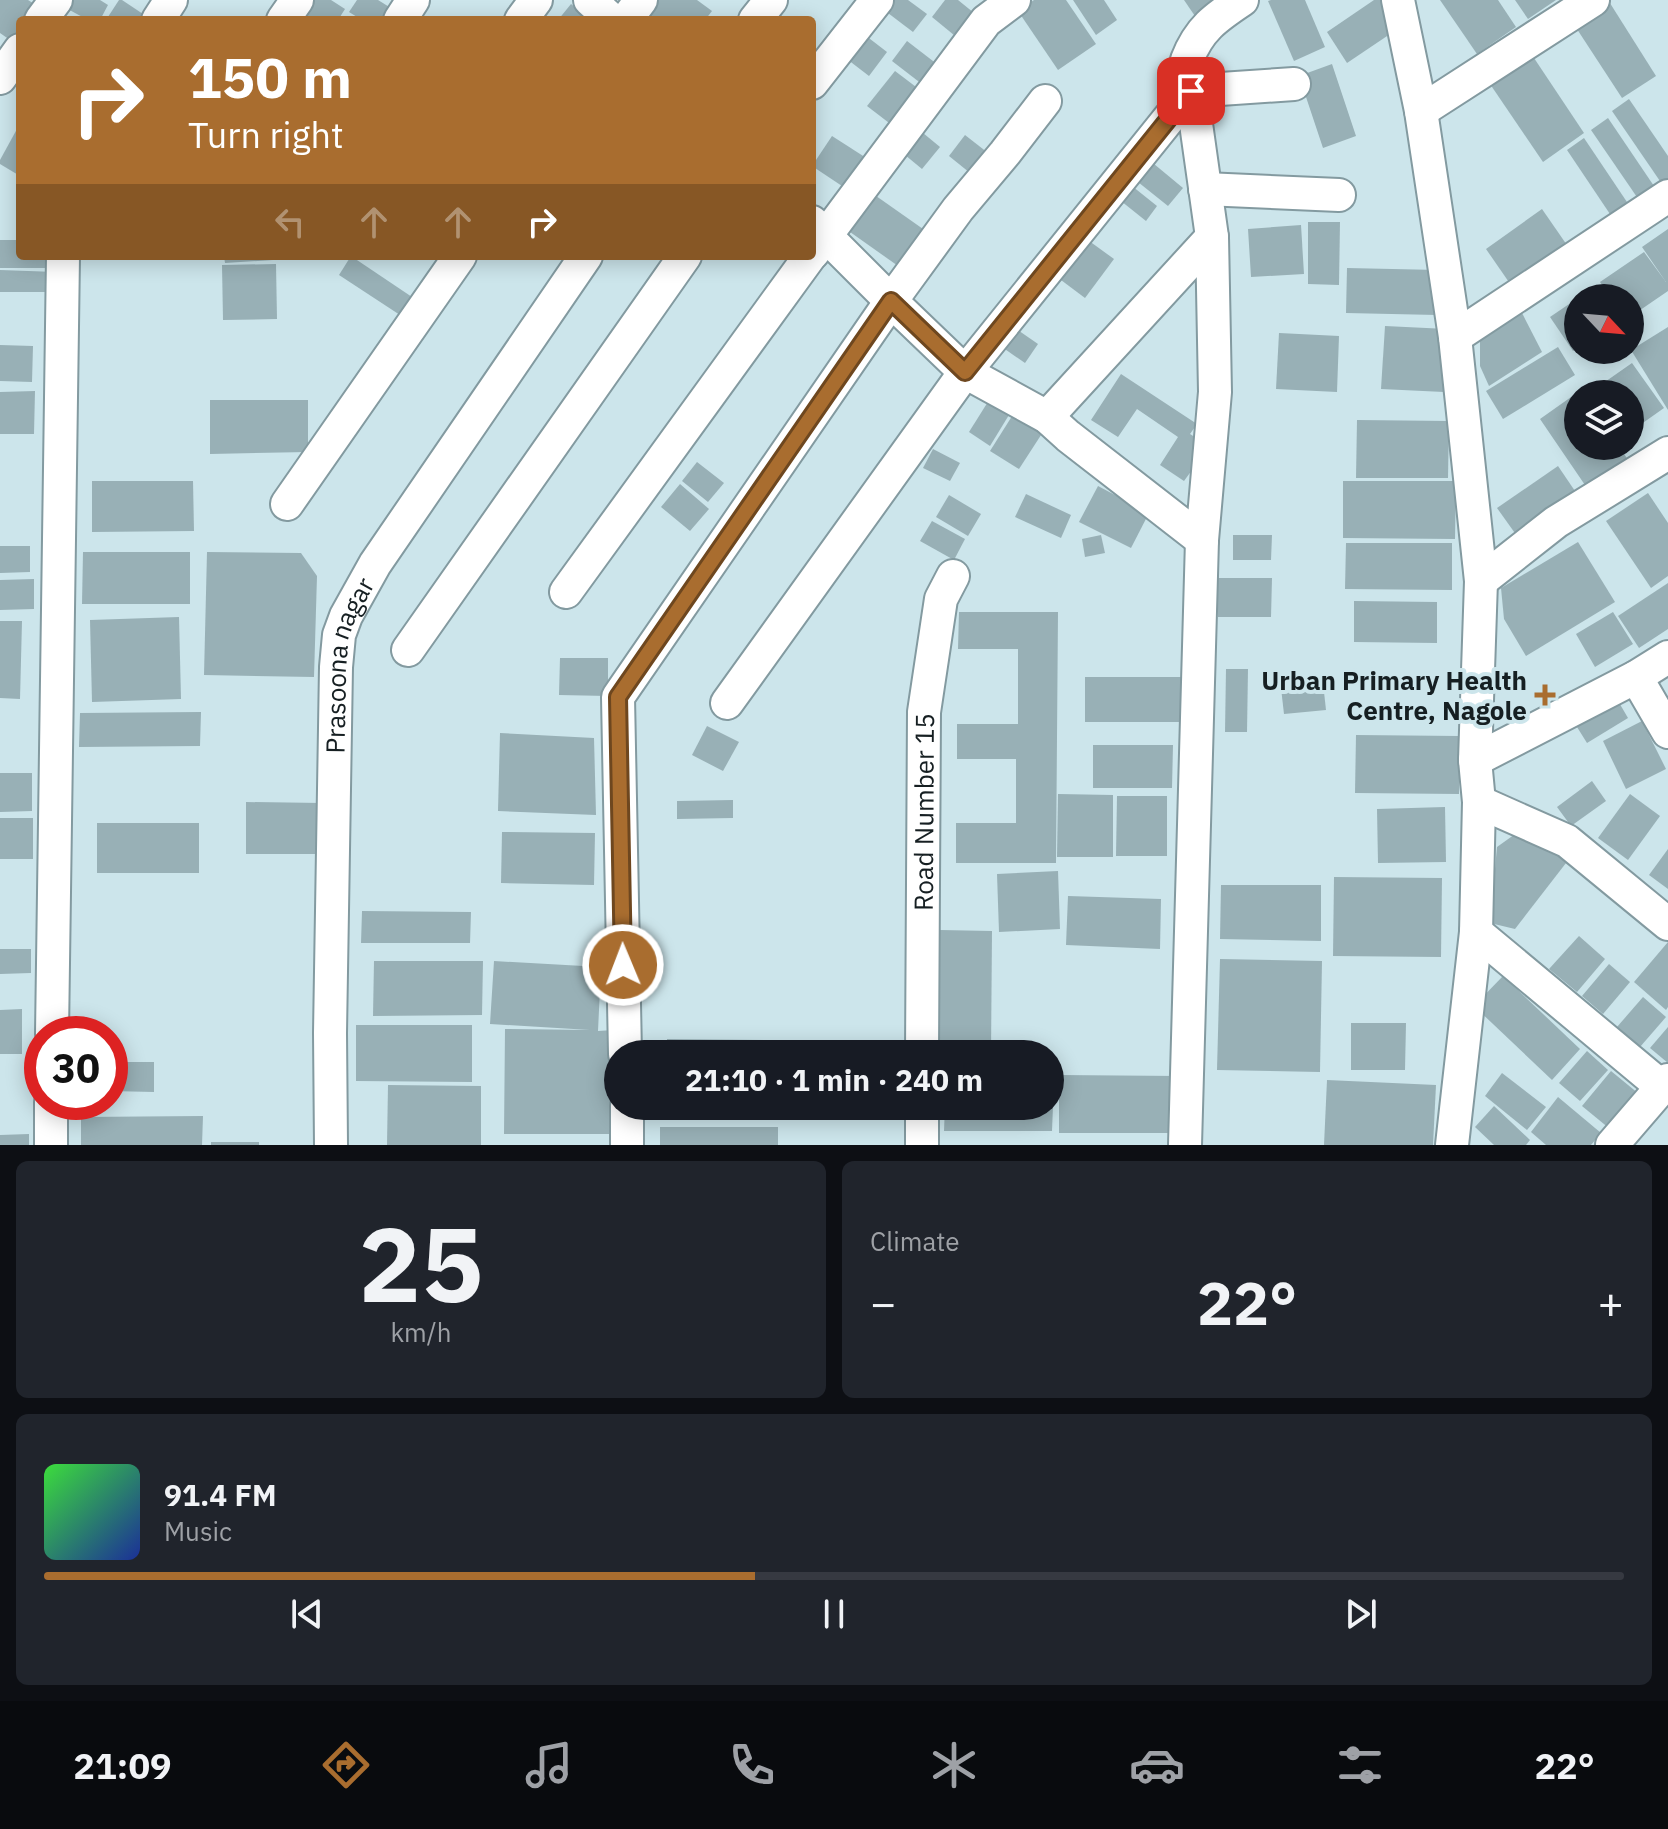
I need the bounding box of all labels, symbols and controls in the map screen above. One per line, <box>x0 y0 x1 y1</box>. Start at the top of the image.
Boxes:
text: 150 m <box>188 41 352 113</box>
icon: right <box>56 48 160 152</box>
pin <box>1157 57 1225 125</box>
icon: arrive <box>1169 69 1213 113</box>
text: Turn right <box>188 111 344 158</box>
icon: left <box>268 200 312 244</box>
icon: ahead <box>352 200 396 244</box>
icon: ahead <box>436 200 480 244</box>
icon: right <box>520 200 564 244</box>
north arrow <box>1564 284 1644 364</box>
map controls <box>1564 284 1644 460</box>
button: layers <box>1564 380 1644 460</box>
street label: Prasoona nagar <box>318 570 382 754</box>
place label: Urban Primary Health Centre, Nagole <box>1261 663 1527 727</box>
marker: Urban Primary Health Centre, Nagole <box>1534 684 1556 706</box>
street label: Road Number 15 <box>906 713 941 911</box>
position arrow <box>581 923 665 1007</box>
speed limit sign: 30 <box>24 1016 128 1120</box>
text: 21:10 · 1 min · 240 m <box>685 1060 983 1099</box>
text: 25 <box>359 1195 483 1331</box>
text: Climate <box>870 1224 960 1258</box>
text: 22° <box>1197 1263 1297 1342</box>
text: − <box>870 1274 896 1331</box>
text: + <box>1598 1274 1624 1331</box>
text: km/h <box>390 1315 452 1349</box>
text: 91.4 FM <box>164 1475 277 1514</box>
text: Music <box>164 1514 232 1548</box>
icon: previous <box>285 1592 329 1636</box>
icon: pause <box>812 1592 856 1636</box>
icon: next <box>1339 1592 1383 1636</box>
icon: directions <box>318 1737 374 1793</box>
icon: music <box>521 1737 577 1793</box>
icon: phone <box>724 1737 780 1793</box>
icon: climate <box>926 1737 982 1793</box>
icon: car <box>1129 1737 1185 1793</box>
icon: filters <box>1332 1737 1388 1793</box>
text: 21:09 <box>73 1742 172 1789</box>
text: 22° <box>1534 1742 1595 1789</box>

